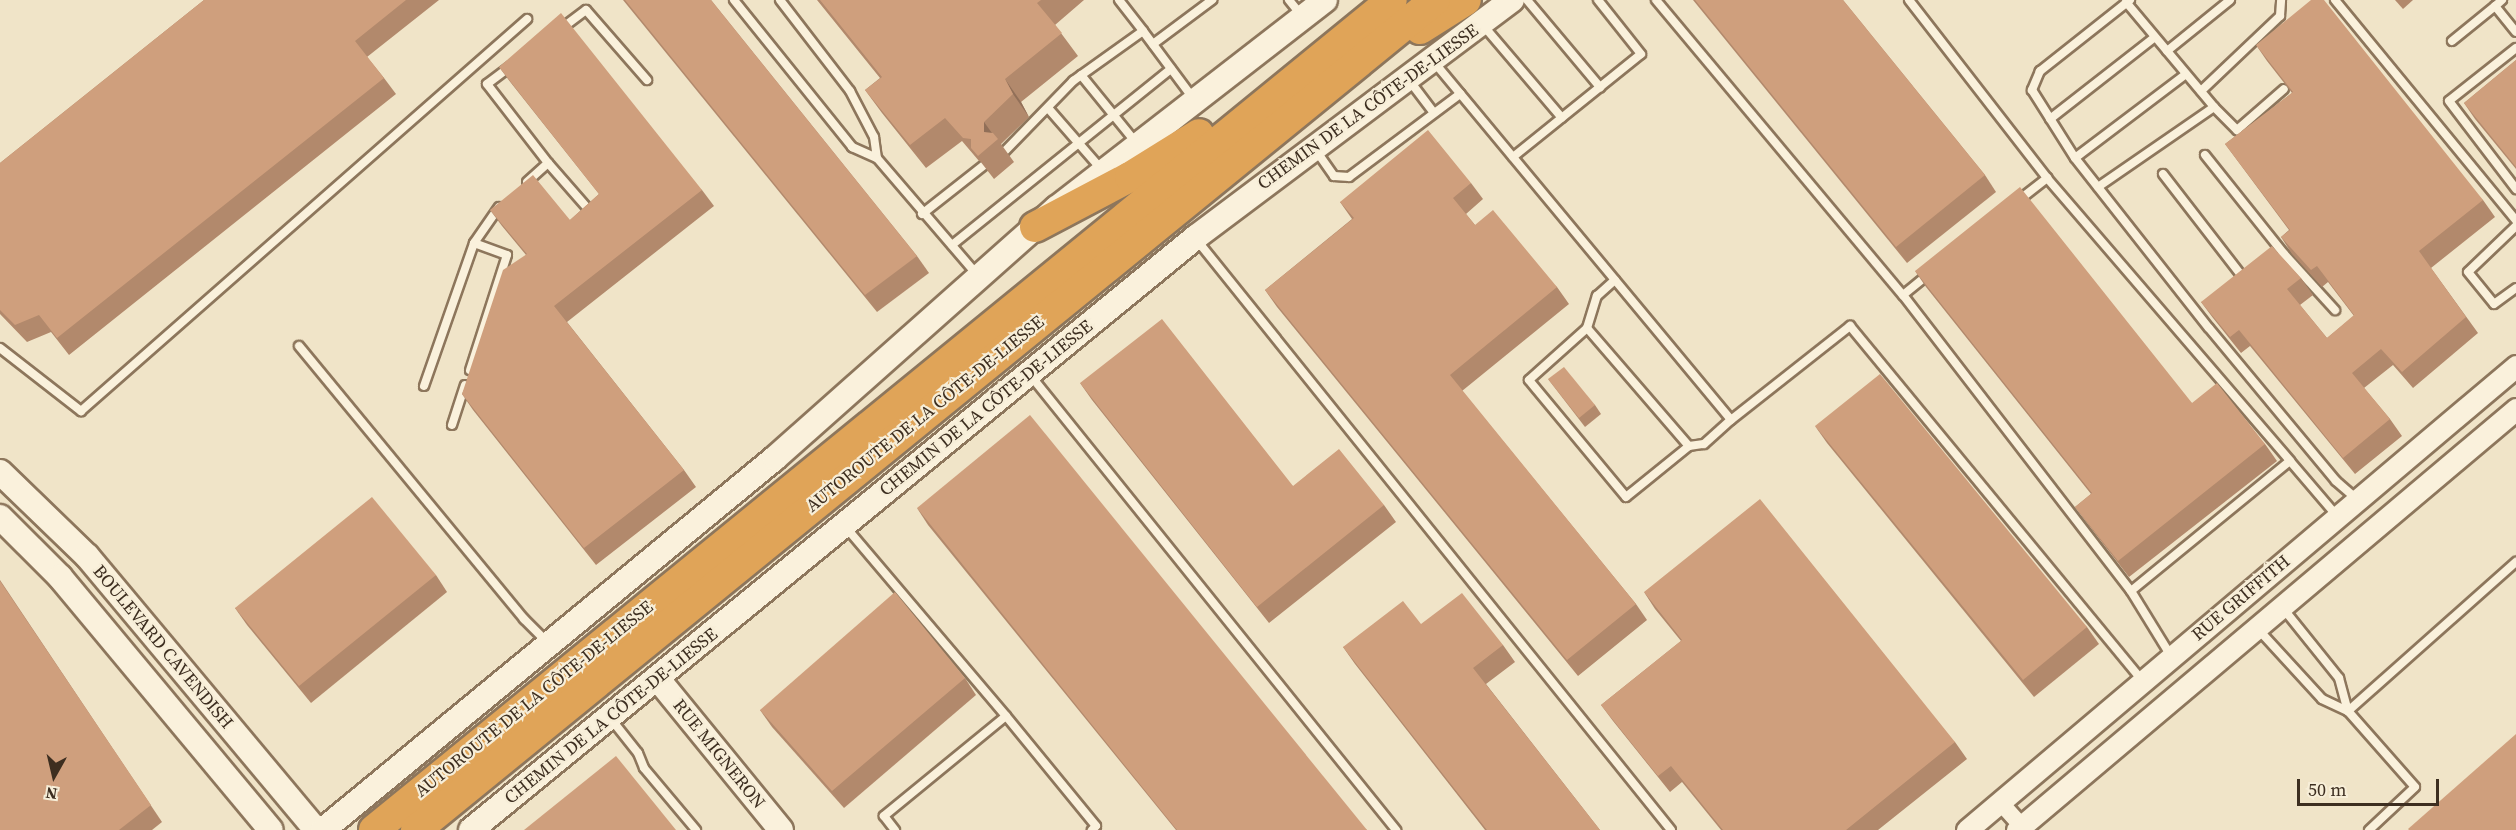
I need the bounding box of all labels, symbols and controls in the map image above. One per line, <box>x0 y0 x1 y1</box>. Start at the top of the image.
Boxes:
street label: CHEMIN DE LA CÔTE-DE-LIESSE <box>1253 20 1483 194</box>
street label: AUTOROUTE DE LA CÔTE-DE-LIESSE <box>802 311 1048 517</box>
street label: CHEMIN DE LA CÔTE-DE-LIESSE <box>875 315 1097 501</box>
street label: RUE GRIFFITH <box>2187 551 2295 645</box>
street label: BOULEVARD CAVENDISH <box>88 561 238 733</box>
street label: AUTOROUTE DE LA CÔTE-DE-LIESSE <box>411 596 657 802</box>
street label: CHEMIN DE LA CÔTE-DE-LIESSE <box>500 623 722 809</box>
street label: RUE MIGNERON <box>668 695 770 813</box>
north arrow <box>24 746 84 806</box>
scale bar <box>2300 767 2442 805</box>
text: 50 m <box>2308 777 2346 802</box>
text: N <box>44 782 59 806</box>

